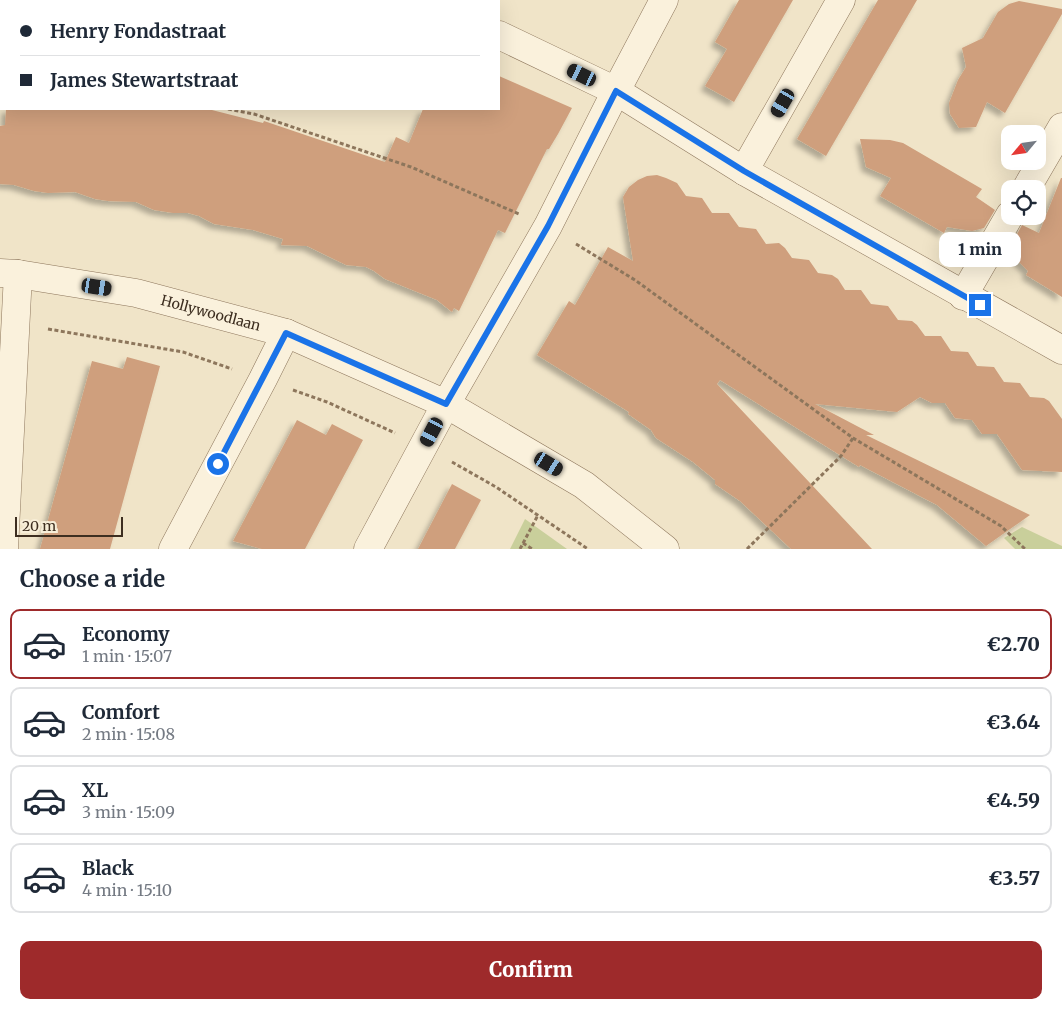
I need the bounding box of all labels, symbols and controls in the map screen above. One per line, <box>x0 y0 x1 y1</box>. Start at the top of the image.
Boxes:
text: Henry Fondastraat <box>50 19 226 43</box>
car <box>565 62 598 88</box>
text: James Stewartstraat <box>50 68 238 92</box>
car <box>769 86 796 120</box>
north arrow <box>1001 125 1046 170</box>
map controls <box>1001 125 1046 225</box>
button: locate <box>1001 180 1046 225</box>
callout: 1 min <box>939 232 1021 268</box>
text: 1 min <box>958 239 1002 259</box>
car <box>81 277 112 297</box>
street label: Hollywoodlaan <box>159 291 263 335</box>
route end <box>969 294 991 316</box>
car <box>418 415 445 449</box>
car <box>532 450 565 478</box>
route start <box>207 453 229 475</box>
scale bar <box>15 514 122 537</box>
text: 20 m <box>22 517 56 535</box>
text: Choose a ride <box>20 565 165 593</box>
icon: car <box>22 622 67 667</box>
text: Economy <box>82 622 170 646</box>
text: €2.70 <box>987 632 1040 656</box>
text: 1 min · 15:07 <box>82 646 172 666</box>
icon: car <box>22 700 67 745</box>
text: Comfort <box>82 700 160 724</box>
text: €3.64 <box>986 710 1040 734</box>
text: 2 min · 15:08 <box>82 724 175 744</box>
icon: car <box>22 778 67 823</box>
text: XL <box>82 778 108 802</box>
text: €4.59 <box>986 788 1040 812</box>
text: 3 min · 15:09 <box>82 802 175 822</box>
icon: car <box>22 856 67 901</box>
text: Black <box>82 856 134 880</box>
text: €3.57 <box>988 866 1040 890</box>
text: 4 min · 15:10 <box>82 880 172 900</box>
button: Confirm <box>20 941 1042 999</box>

